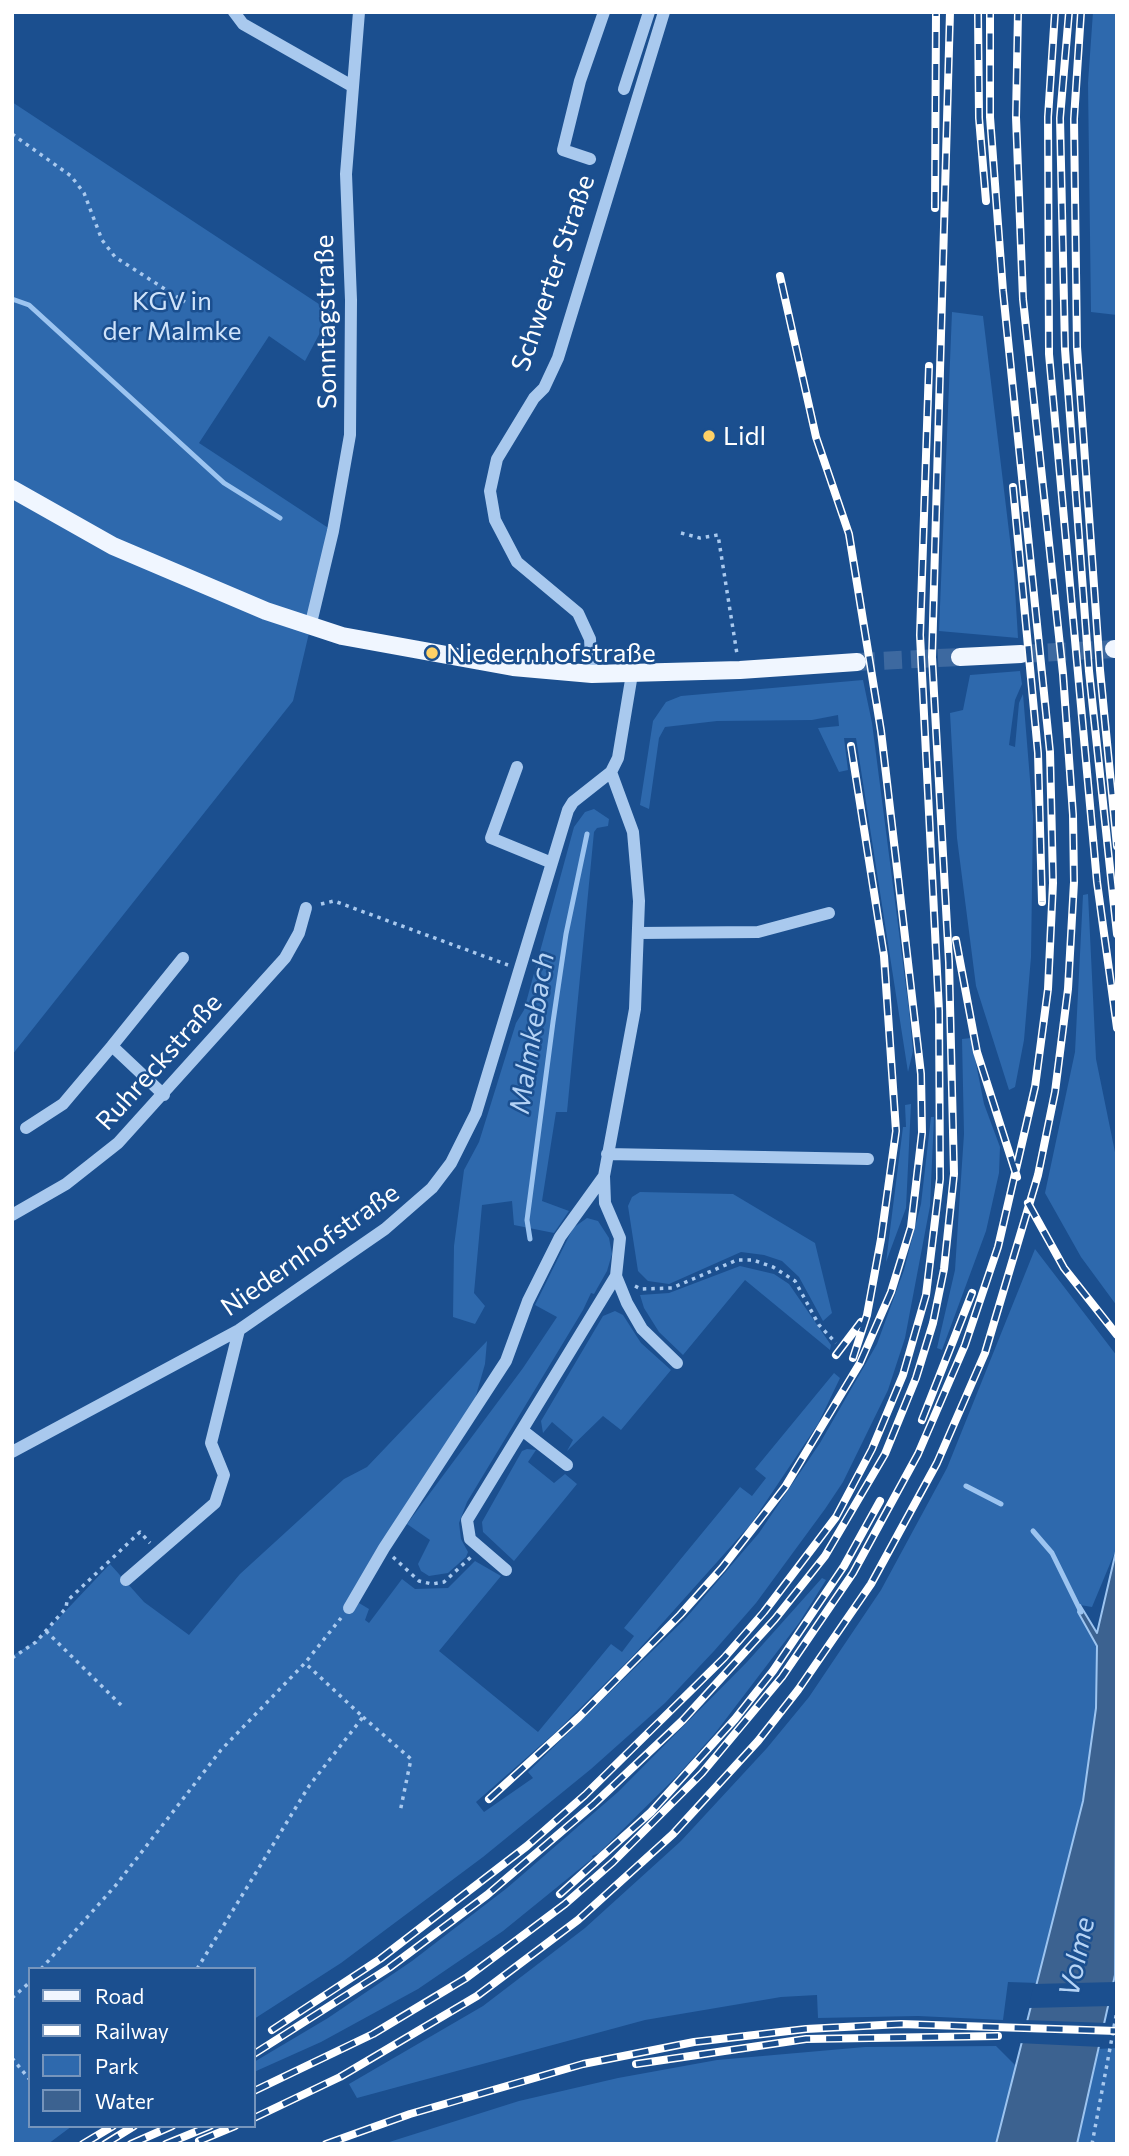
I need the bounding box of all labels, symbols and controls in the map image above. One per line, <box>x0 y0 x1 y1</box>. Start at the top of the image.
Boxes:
street label: Schwerter Straße <box>505 171 601 375</box>
street label: Sonntagstraße <box>309 234 343 410</box>
park label: KGV in der Malmke <box>103 285 241 346</box>
place label: Lidl <box>723 420 766 452</box>
marker: Lidl <box>701 428 717 444</box>
place label: Niedernhofstraße <box>446 637 656 669</box>
marker: Niedernhofstraße <box>424 645 440 661</box>
water label: Malmkebach <box>503 950 561 1116</box>
street label: Ruhreckstraße <box>90 987 228 1137</box>
street label: Niedernhofstraße <box>215 1177 405 1323</box>
water label: Volme <box>1052 1914 1102 2000</box>
legend <box>28 1967 256 2128</box>
text: Road <box>95 1983 144 2008</box>
text: Railway <box>95 2018 169 2043</box>
text: Park <box>95 2053 139 2078</box>
text: Water <box>95 2088 154 2113</box>

